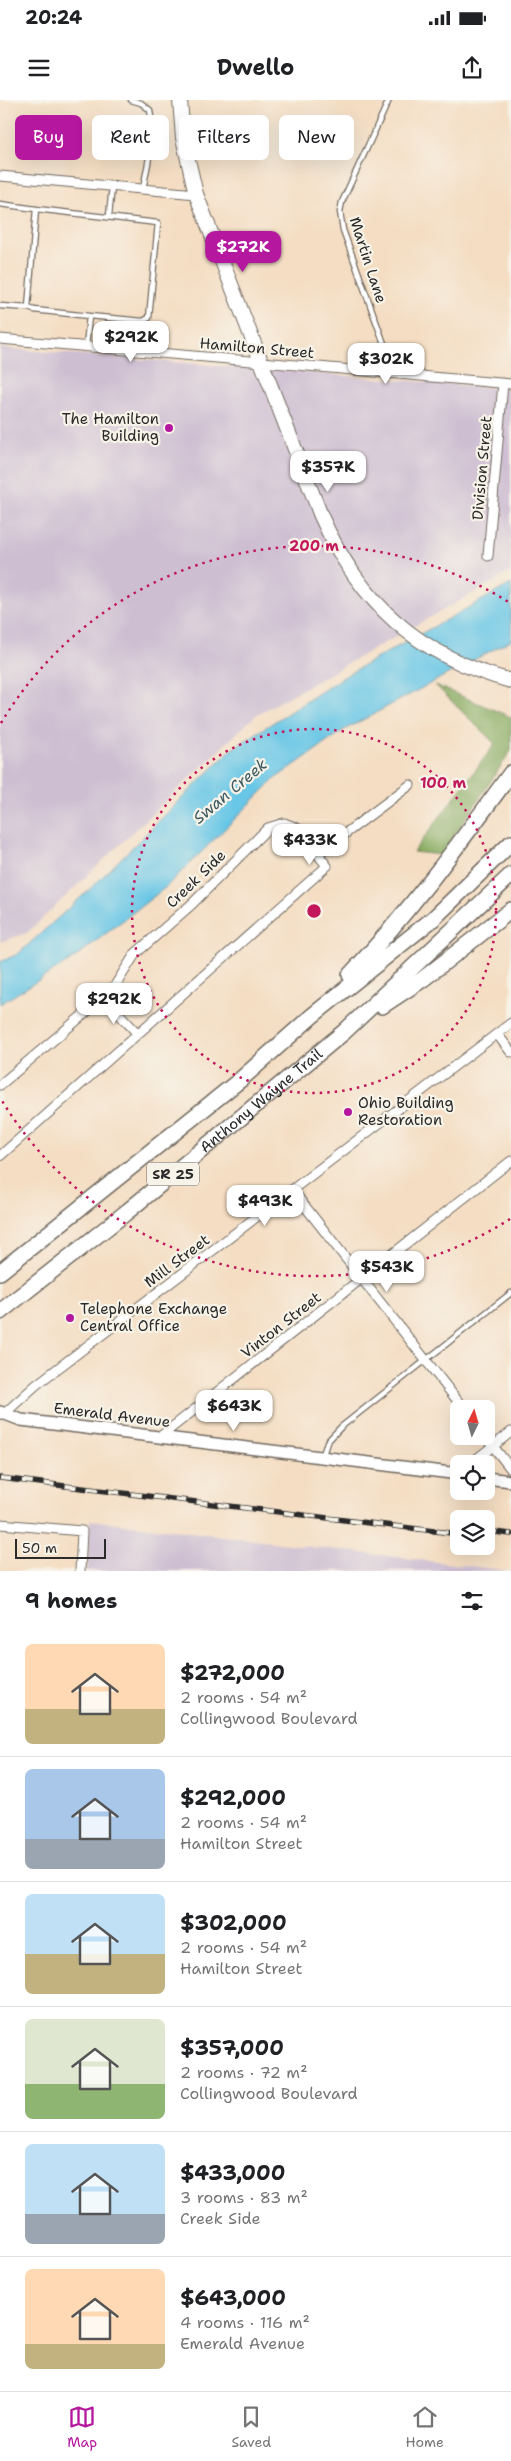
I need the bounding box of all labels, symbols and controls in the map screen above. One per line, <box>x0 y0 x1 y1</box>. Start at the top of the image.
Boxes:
text: 20:24 <box>25 5 82 30</box>
text: Dwello <box>217 53 294 82</box>
icon: menu <box>25 54 53 82</box>
icon: share <box>458 54 486 82</box>
chip: Buy <box>15 115 82 160</box>
chip: Rent <box>92 115 169 160</box>
chip: Filters <box>179 115 269 160</box>
chip: New <box>279 115 354 160</box>
street label: Martin Lane <box>345 214 391 306</box>
pin: $272K <box>208 230 278 273</box>
text: $272K <box>216 236 270 257</box>
pin: $292K <box>96 320 166 363</box>
text: $292K <box>104 326 158 347</box>
street label: Hamilton Street <box>199 333 315 363</box>
pin: $302K <box>351 342 421 385</box>
text: $302K <box>359 348 413 369</box>
place label: The Hamilton Building <box>62 409 159 446</box>
street label: Division Street <box>467 415 497 521</box>
marker: The Hamilton Building <box>163 422 175 434</box>
pin: $357K <box>293 450 363 493</box>
text: $357K <box>301 456 355 477</box>
text: 200 m <box>289 536 339 556</box>
water label: Swan Creek <box>188 754 272 828</box>
text: 100 m <box>420 773 466 793</box>
pin: $433K <box>275 824 345 866</box>
text: $433K <box>283 829 337 850</box>
street label: Creek Side <box>162 846 230 912</box>
centre of rings <box>305 902 323 920</box>
pin: $292K <box>79 982 149 1025</box>
text: $292K <box>87 988 141 1009</box>
street label: Anthony Wayne Trail <box>196 1044 327 1157</box>
place label: Ohio Building Restoration <box>358 1093 454 1130</box>
marker: Ohio Building Restoration <box>342 1106 354 1118</box>
road number: SR 25 <box>147 1162 199 1186</box>
pin: $493K <box>230 1184 300 1227</box>
text: $493K <box>238 1190 292 1211</box>
street label: Mill Street <box>140 1230 214 1292</box>
pin: $543K <box>352 1250 422 1293</box>
text: $543K <box>360 1256 414 1277</box>
street label: Vinton Street <box>237 1287 325 1363</box>
place label: Telephone Exchange Central Office <box>80 1299 227 1336</box>
marker: Telephone Exchange Central Office <box>64 1312 76 1324</box>
pin: $643K <box>199 1390 269 1432</box>
text: $643K <box>207 1395 261 1416</box>
street label: Emerald Avenue <box>53 1398 171 1432</box>
north arrow <box>450 1400 495 1445</box>
map controls <box>450 1400 495 1555</box>
button: locate <box>450 1455 495 1500</box>
button: layers <box>450 1510 495 1555</box>
scale bar <box>15 1536 106 1559</box>
text: 50 m <box>22 1539 57 1557</box>
text: 9 homes <box>25 1587 117 1615</box>
icon: filters <box>458 1587 486 1615</box>
text: $272,000 <box>180 1659 285 1687</box>
icon: home <box>65 1664 125 1724</box>
text: 2 rooms · 54 m² <box>180 1687 307 1708</box>
text: Collingwood Boulevard <box>180 1708 358 1729</box>
text: $292,000 <box>180 1784 286 1812</box>
icon: home <box>65 1789 125 1849</box>
text: 2 rooms · 54 m² <box>180 1812 307 1833</box>
text: Hamilton Street <box>180 1833 303 1854</box>
text: $302,000 <box>180 1909 287 1937</box>
icon: home <box>65 1914 125 1974</box>
text: 2 rooms · 54 m² <box>180 1937 307 1958</box>
text: Hamilton Street <box>180 1958 303 1979</box>
text: $357,000 <box>180 2034 284 2062</box>
icon: home <box>65 2039 125 2099</box>
text: 2 rooms · 72 m² <box>180 2062 308 2083</box>
text: Collingwood Boulevard <box>180 2083 358 2104</box>
text: $433,000 <box>180 2159 285 2187</box>
icon: home <box>65 2164 125 2224</box>
text: 3 rooms · 83 m² <box>180 2187 308 2208</box>
text: Creek Side <box>180 2208 261 2229</box>
text: $643,000 <box>180 2284 286 2312</box>
icon: home <box>65 2289 125 2349</box>
text: 4 rooms · 116 m² <box>180 2312 310 2333</box>
text: Emerald Avenue <box>180 2333 305 2354</box>
tab: Map <box>67 2403 97 2451</box>
tab: Saved <box>231 2403 271 2451</box>
tab: Home <box>405 2403 444 2451</box>

